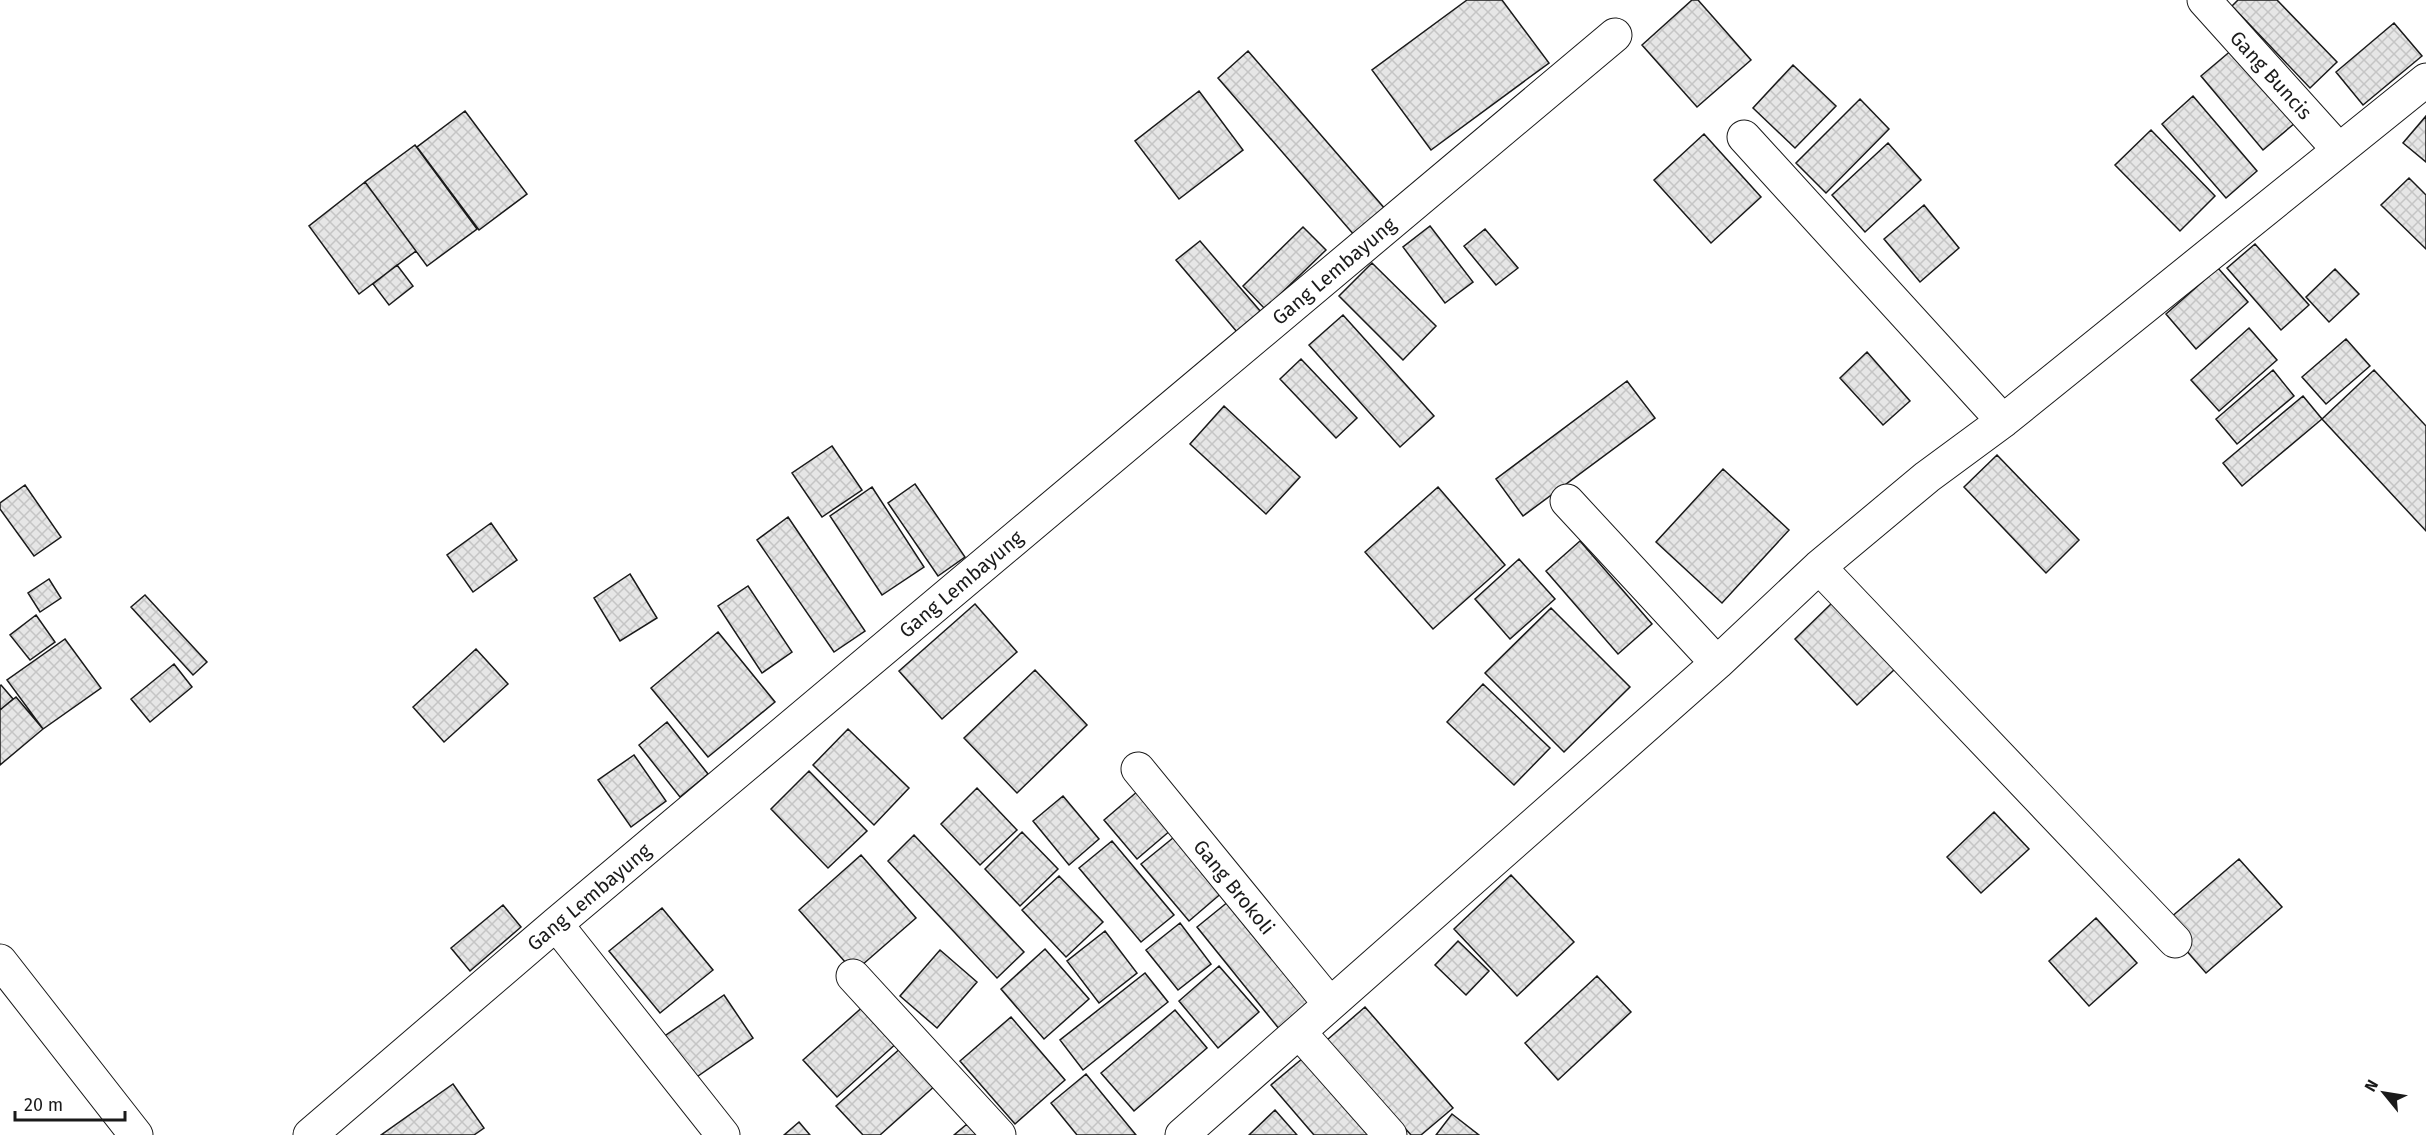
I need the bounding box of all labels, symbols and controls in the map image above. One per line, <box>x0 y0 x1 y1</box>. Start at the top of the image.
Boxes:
street label: Gang Buncis <box>2225 26 2317 124</box>
street label: Gang Lembayung <box>1267 212 1401 330</box>
street label: Gang Lembayung <box>894 525 1028 643</box>
street label: Gang Brokoli <box>1188 835 1280 939</box>
street label: Gang Lembayung <box>522 838 656 956</box>
north arrow <box>2354 1063 2414 1123</box>
text: N <box>2361 1076 2382 1095</box>
scale bar <box>15 1084 124 1122</box>
text: 20 m <box>24 1094 63 1116</box>

